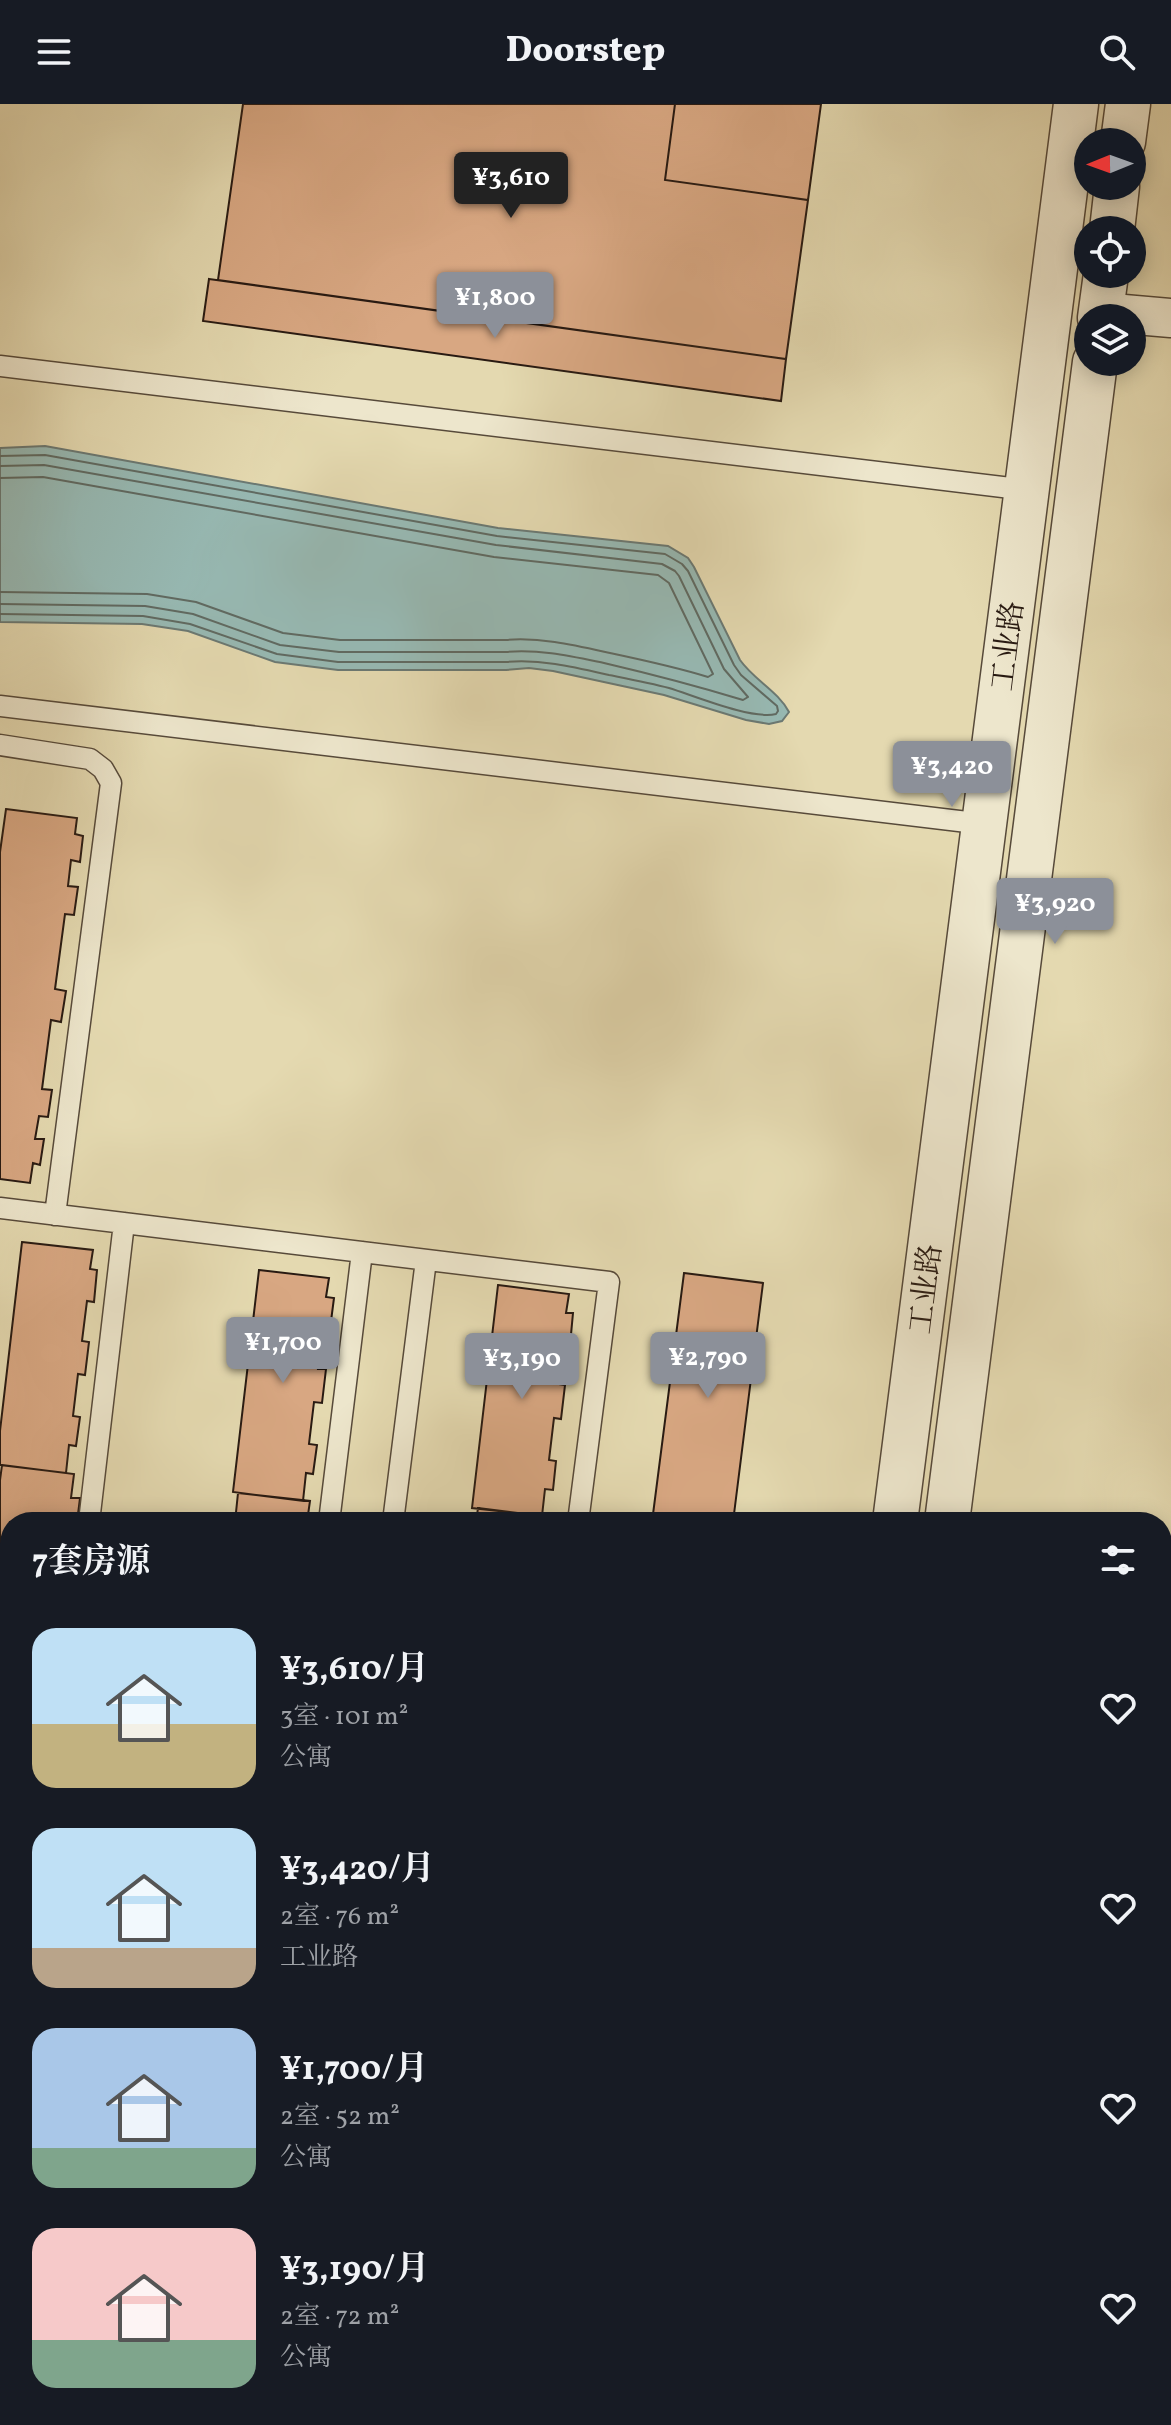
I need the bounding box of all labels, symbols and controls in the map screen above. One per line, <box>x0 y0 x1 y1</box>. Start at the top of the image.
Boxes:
text: Doorstep <box>506 27 665 77</box>
icon: menu <box>32 30 76 74</box>
icon: search <box>1095 30 1139 74</box>
north arrow <box>1074 128 1146 200</box>
map controls <box>1074 128 1146 376</box>
pin: ¥3,610 <box>446 152 576 220</box>
text: ¥3,610 <box>472 160 550 196</box>
button: locate <box>1074 216 1146 288</box>
pin: ¥1,800 <box>430 272 560 340</box>
text: ¥1,800 <box>455 280 535 316</box>
button: layers <box>1074 304 1146 376</box>
street label: 工业路 <box>983 599 1035 693</box>
pin: ¥3,420 <box>887 741 1017 809</box>
text: ¥3,420 <box>911 749 993 785</box>
pin: ¥3,920 <box>990 878 1120 946</box>
text: ¥3,920 <box>1015 886 1095 922</box>
street label: 工业路 <box>901 1242 953 1336</box>
pin: ¥1,700 <box>218 1317 348 1385</box>
text: ¥1,700 <box>244 1325 322 1361</box>
pin: ¥2,790 <box>643 1332 773 1400</box>
pin: ¥3,190 <box>457 1333 587 1401</box>
text: ¥2,790 <box>668 1340 748 1376</box>
text: ¥3,190 <box>483 1341 561 1377</box>
icon: filters <box>1096 1538 1140 1582</box>
text: 7套房源 <box>32 1540 150 1587</box>
text: ¥3,610/月 <box>280 1647 429 1694</box>
icon: home <box>96 1660 192 1756</box>
icon: heart <box>1096 1686 1140 1730</box>
text: 3室 · 101 m² <box>280 1699 408 1735</box>
text: 公寓 <box>280 1740 332 1776</box>
text: ¥3,420/月 <box>280 1847 435 1894</box>
icon: home <box>96 1860 192 1956</box>
icon: heart <box>1096 1886 1140 1930</box>
text: 2室 · 76 m² <box>280 1899 399 1935</box>
text: 工业路 <box>280 1940 358 1976</box>
text: ¥1,700/月 <box>280 2047 428 2094</box>
icon: home <box>96 2060 192 2156</box>
icon: heart <box>1096 2086 1140 2130</box>
text: 2室 · 52 m² <box>280 2099 400 2135</box>
text: 公寓 <box>280 2140 332 2176</box>
text: ¥3,190/月 <box>280 2247 429 2294</box>
icon: home <box>96 2260 192 2356</box>
icon: heart <box>1096 2286 1140 2330</box>
text: 2室 · 72 m² <box>280 2299 399 2335</box>
text: 公寓 <box>280 2340 332 2376</box>

